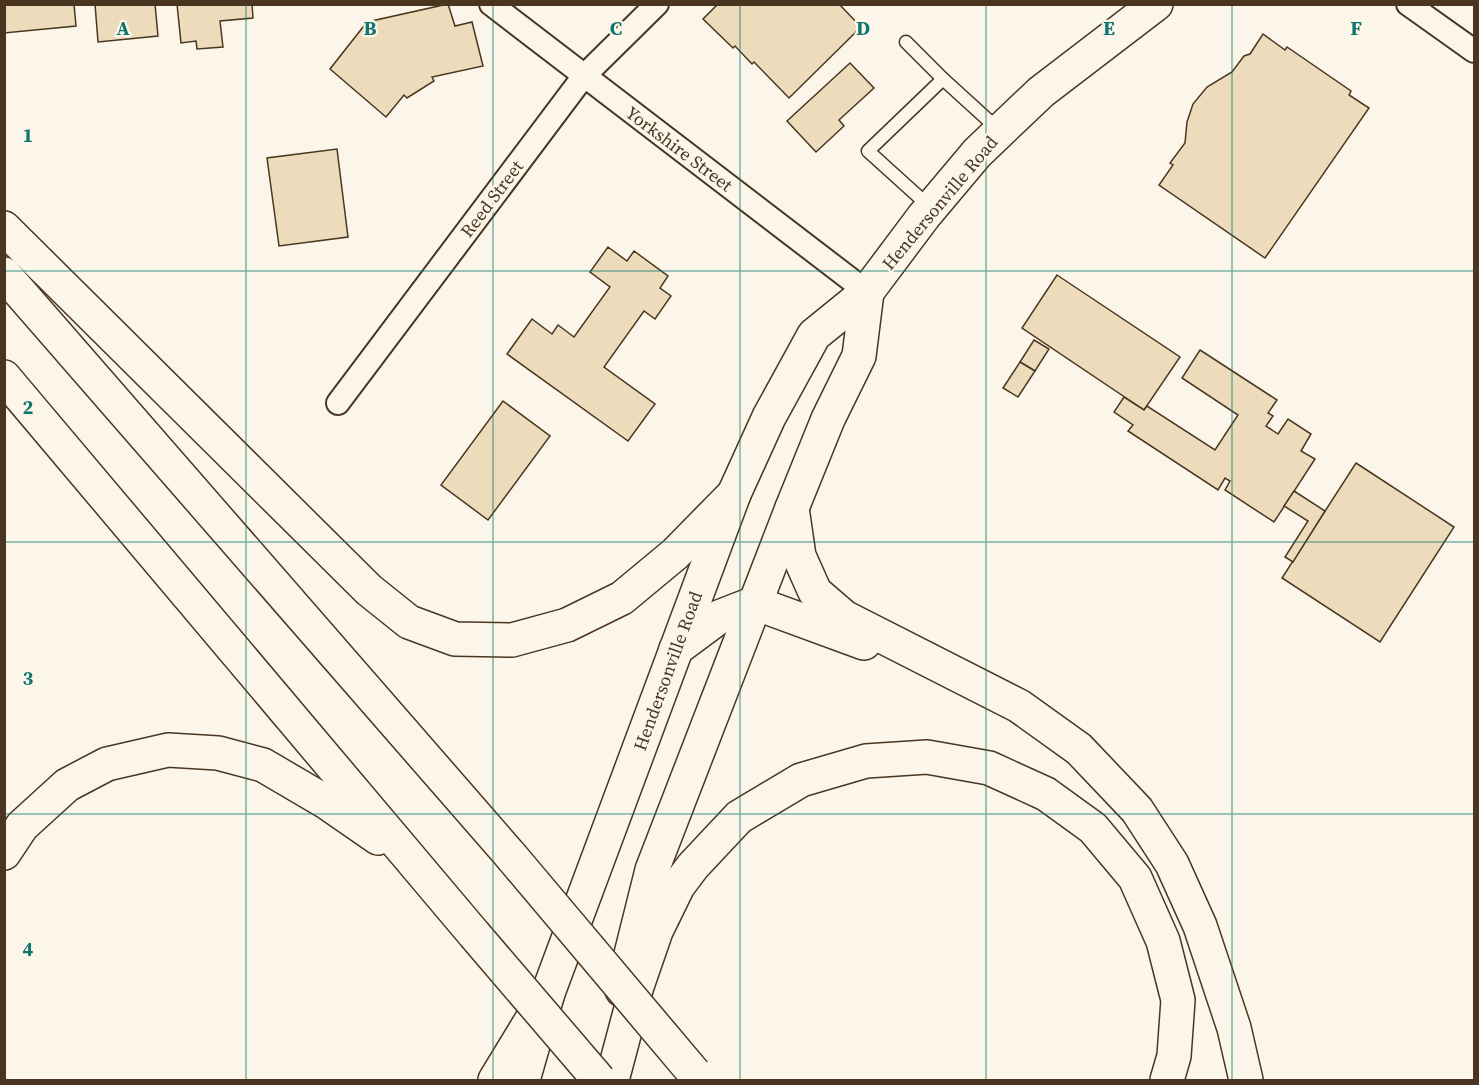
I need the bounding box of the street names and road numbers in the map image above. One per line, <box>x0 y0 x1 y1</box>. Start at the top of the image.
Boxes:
street label: Yorkshire Street <box>621 100 738 197</box>
street label: Hendersonville Road <box>876 130 1003 275</box>
street label: Reed Street <box>454 155 529 242</box>
street label: Hendersonville Road <box>627 588 708 754</box>

